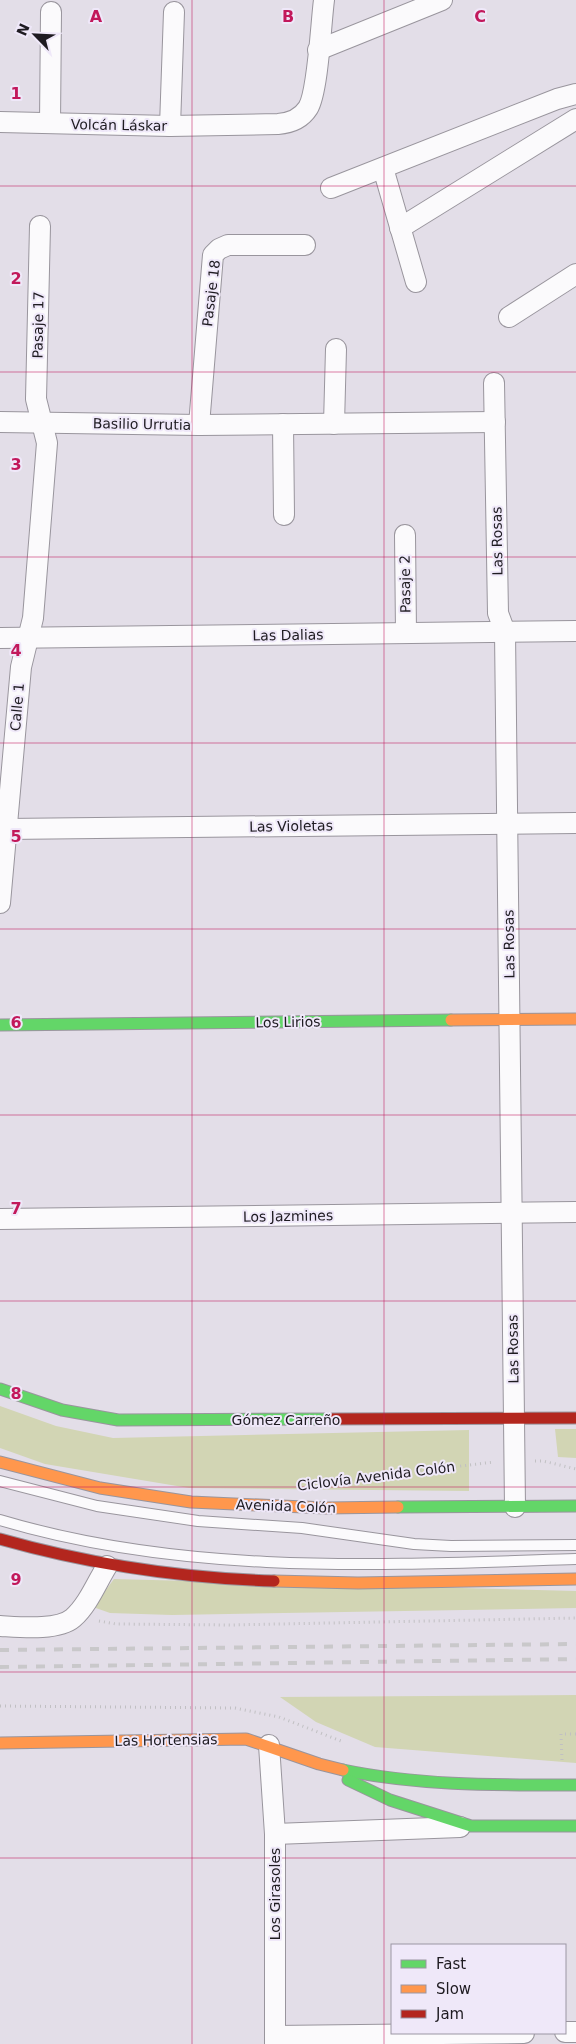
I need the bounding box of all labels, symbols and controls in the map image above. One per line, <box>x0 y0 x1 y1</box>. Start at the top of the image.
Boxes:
text: A <box>90 7 103 26</box>
text: B <box>282 7 294 26</box>
text: C <box>474 7 486 26</box>
north arrow <box>10 10 60 60</box>
text: N <box>13 21 33 38</box>
text: 1 <box>10 84 22 103</box>
street label: Volcán Láskar <box>71 116 168 134</box>
street label: Pasaje 18 <box>199 259 223 327</box>
text: 2 <box>10 269 22 288</box>
street label: Pasaje 17 <box>29 291 47 359</box>
street label: Basilio Urrutia <box>93 415 191 433</box>
text: 3 <box>10 455 22 474</box>
street label: Las Rosas <box>488 506 506 576</box>
street label: Pasaje 2 <box>396 555 414 613</box>
street label: Las Dalias <box>252 626 324 644</box>
text: 4 <box>10 641 22 660</box>
street label: Calle 1 <box>7 682 27 732</box>
street label: Las Violetas <box>249 817 333 835</box>
text: 5 <box>10 827 22 846</box>
street label: Las Rosas <box>500 909 518 979</box>
text: 6 <box>10 1013 22 1032</box>
street label: Los Lirios <box>255 1013 321 1031</box>
text: 7 <box>10 1199 22 1218</box>
street label: Los Jazmines <box>243 1207 333 1225</box>
street label: Las Rosas <box>504 1314 522 1384</box>
text: 8 <box>10 1384 22 1403</box>
street label: Gómez Carreño <box>232 1412 340 1428</box>
street label: Ciclovía Avenida Colón <box>296 1458 456 1494</box>
street label: Avenida Colón <box>236 1496 336 1516</box>
text: 9 <box>10 1570 22 1589</box>
street label: Las Hortensias <box>114 1731 218 1749</box>
street label: Los Girasoles <box>267 1848 283 1940</box>
legend <box>391 1944 566 2034</box>
text: Fast <box>436 1955 466 1973</box>
text: Slow <box>436 1980 471 1998</box>
text: Jam <box>435 2005 464 2023</box>

